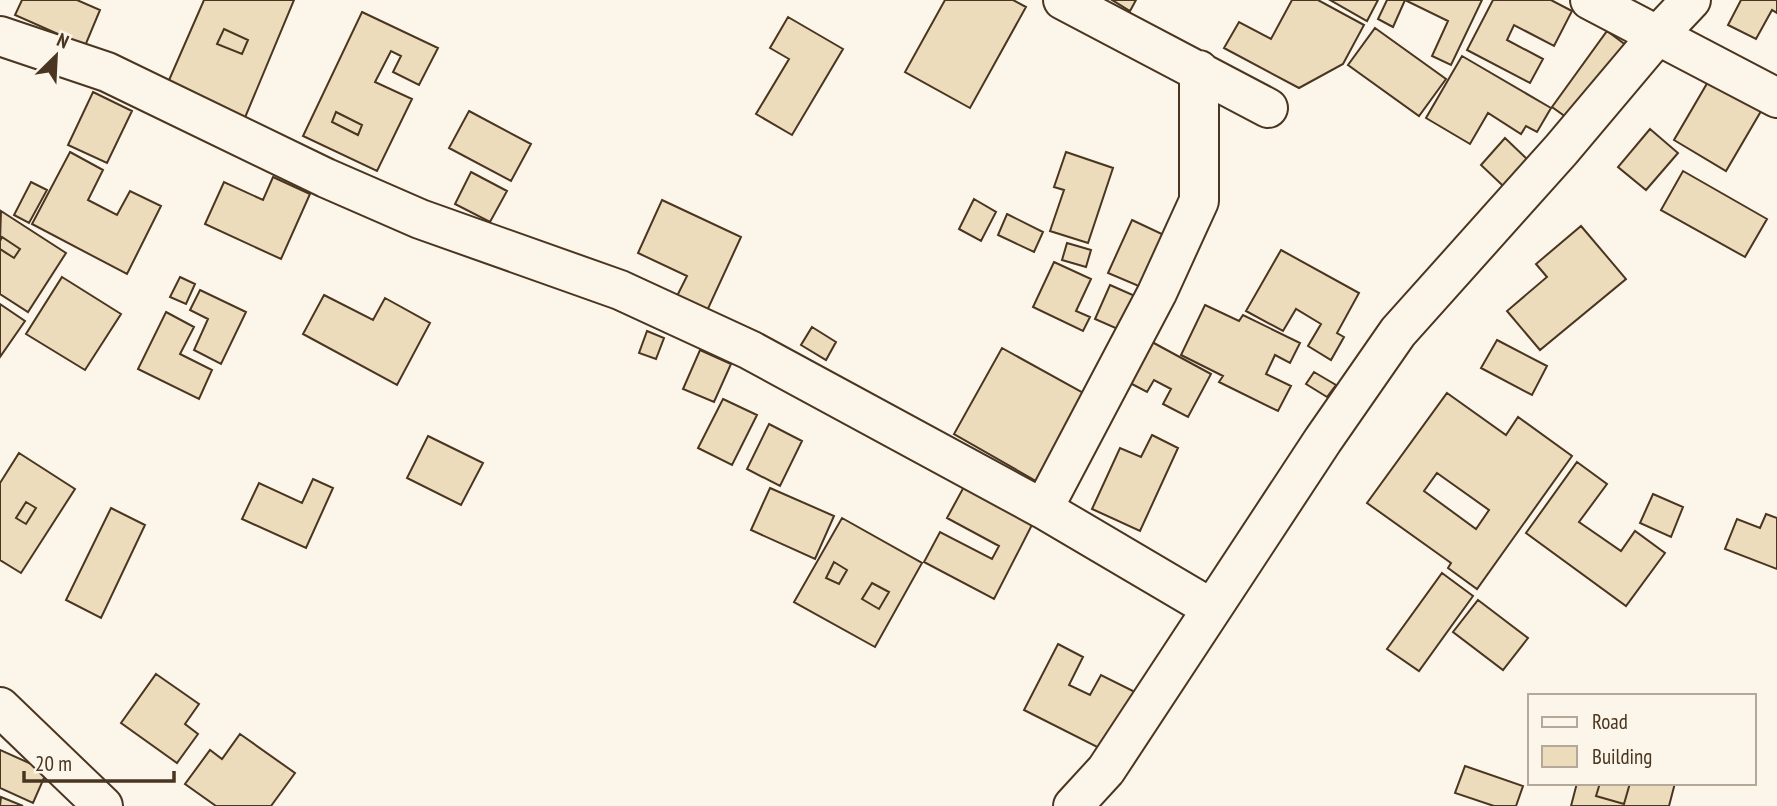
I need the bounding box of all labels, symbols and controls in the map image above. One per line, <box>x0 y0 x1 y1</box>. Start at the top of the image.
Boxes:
north arrow <box>21 21 91 91</box>
text: N <box>53 27 72 54</box>
legend <box>1528 694 1756 785</box>
text: Road <box>1592 708 1628 735</box>
scale bar <box>24 740 175 784</box>
text: Building <box>1592 743 1652 770</box>
text: 20 m <box>35 750 72 777</box>

